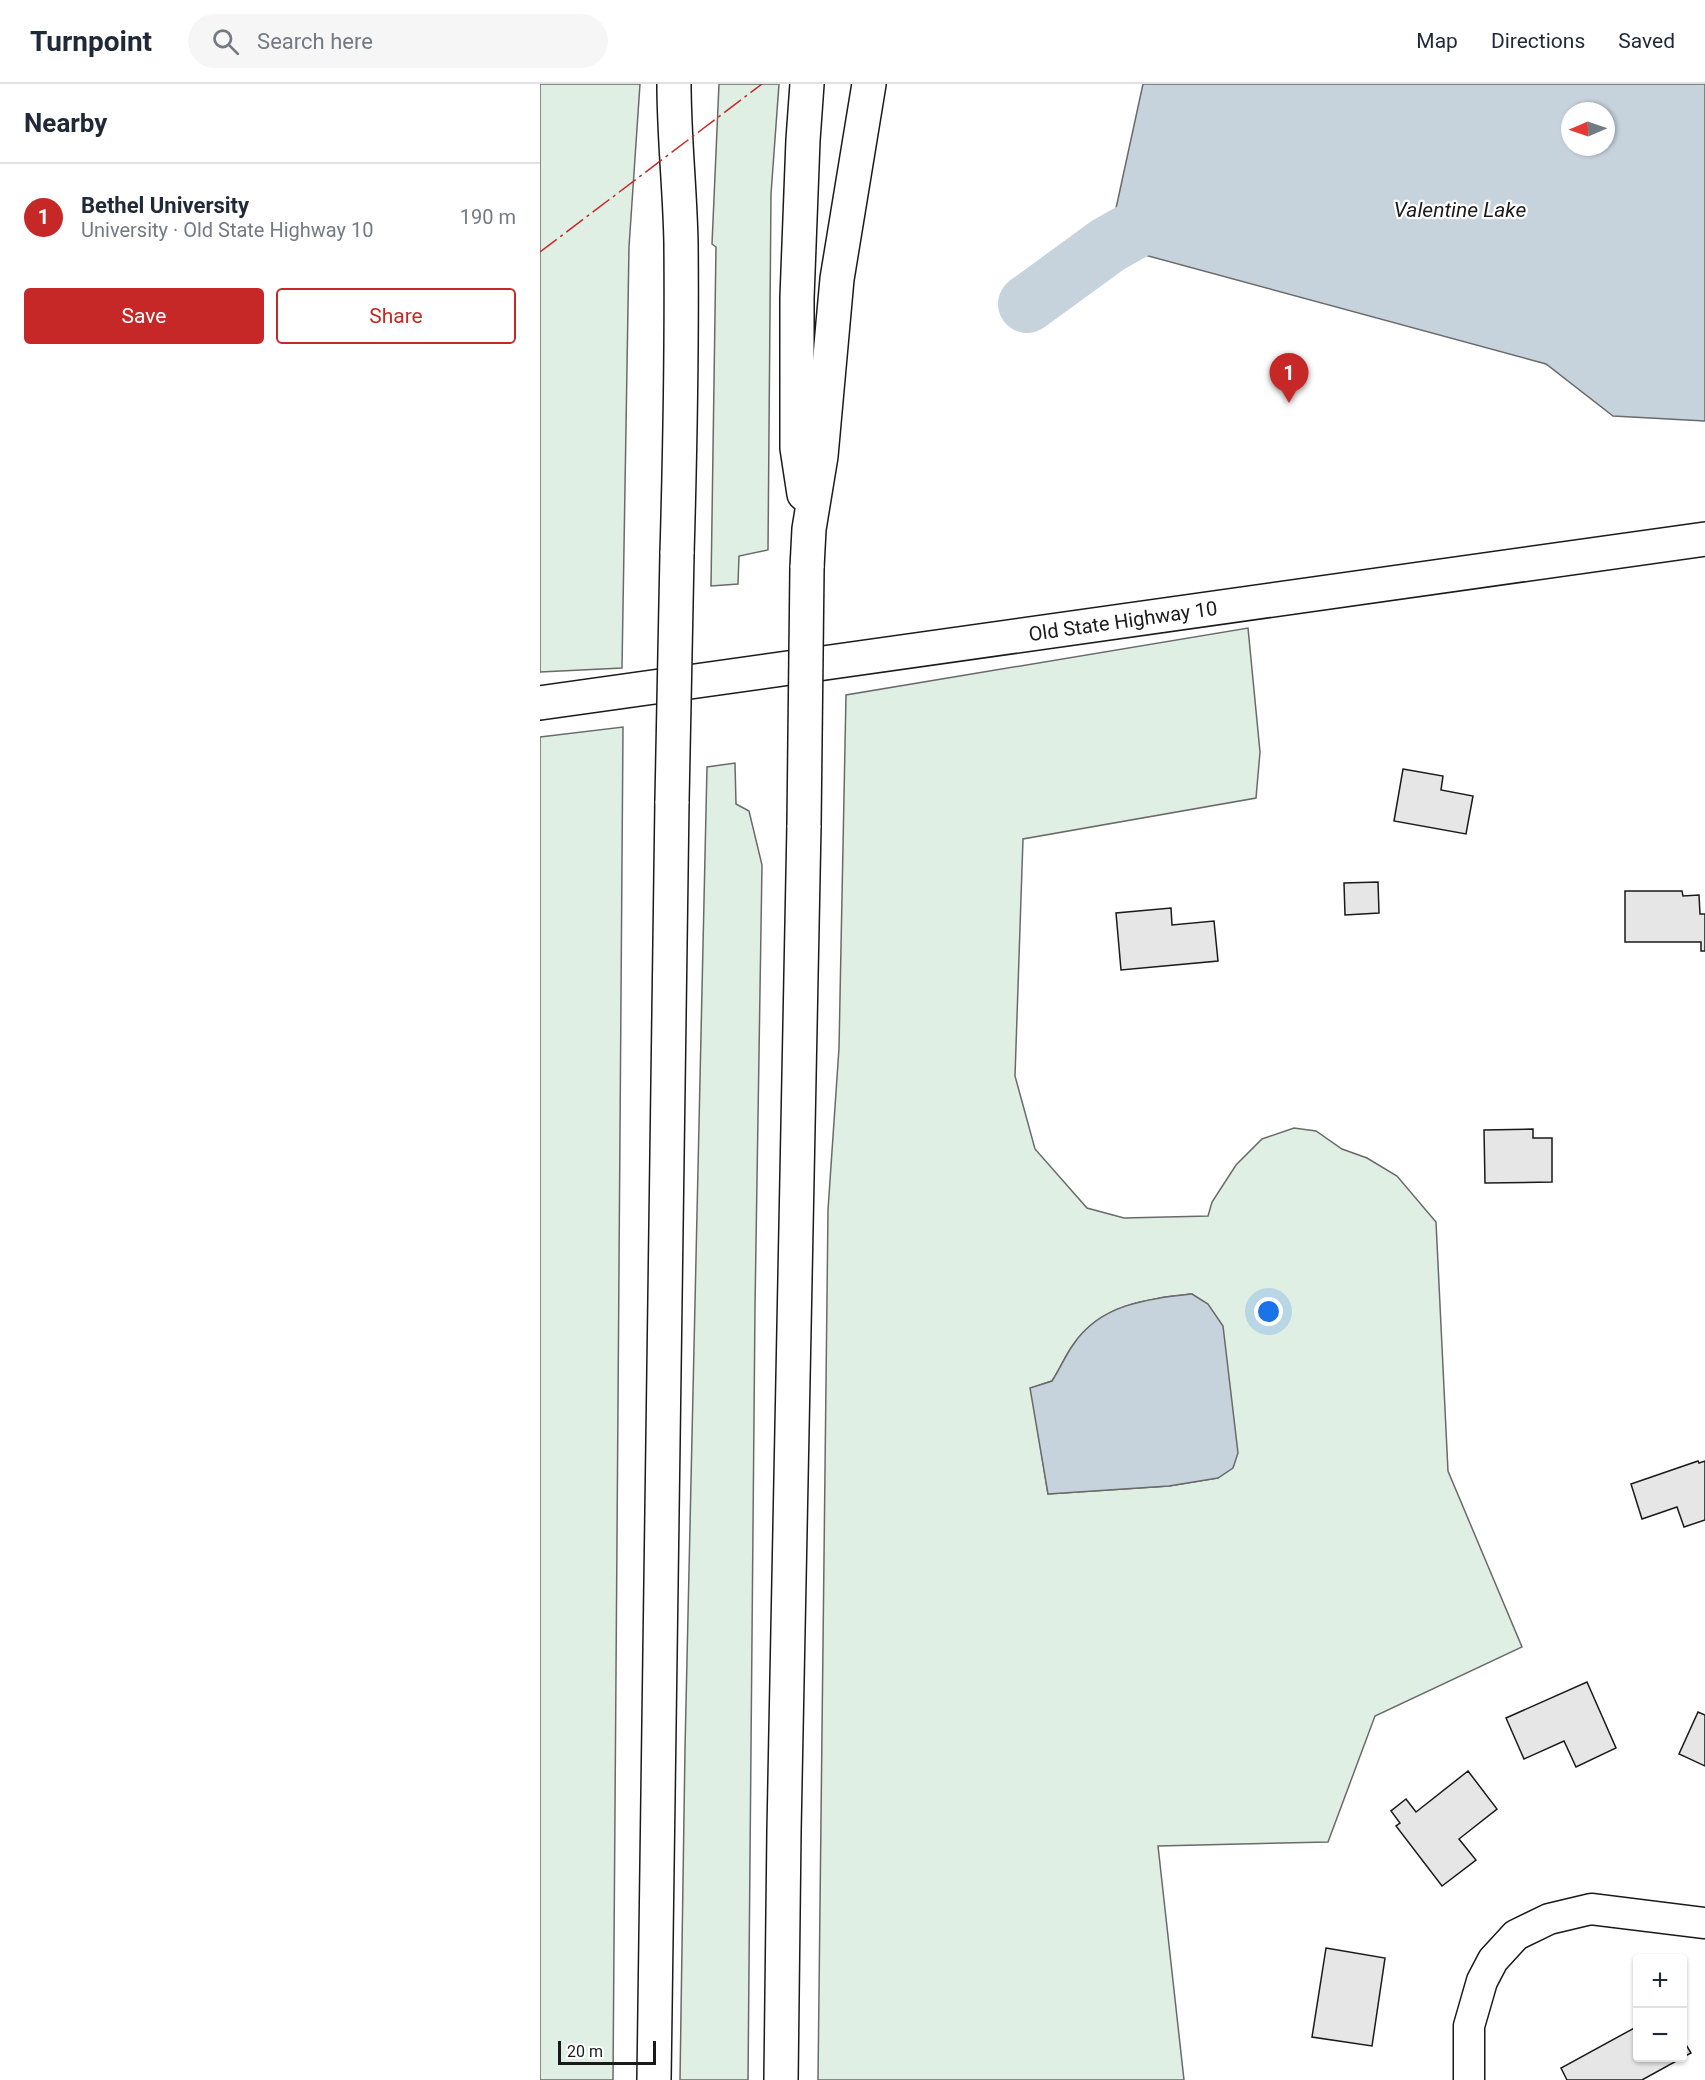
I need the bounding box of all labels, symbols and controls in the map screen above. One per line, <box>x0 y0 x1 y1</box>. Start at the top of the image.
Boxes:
search box <box>188 14 608 68</box>
text: Turnpoint <box>30 25 152 58</box>
icon: search <box>209 25 242 58</box>
text: Search here <box>257 29 373 54</box>
text: Map <box>1416 29 1458 53</box>
text: Directions <box>1491 29 1585 53</box>
text: Saved <box>1618 29 1675 53</box>
north arrow <box>1561 102 1615 156</box>
text: Nearby <box>24 108 107 138</box>
text: Bethel University <box>81 193 249 218</box>
water label: Valentine Lake <box>1394 198 1526 222</box>
text: 1 <box>38 205 49 229</box>
text: 190 m <box>460 205 516 229</box>
text: University · Old State Highway 10 <box>81 218 373 242</box>
button: Save <box>24 288 264 344</box>
button: Share <box>276 288 516 344</box>
pin: 1 <box>1270 354 1308 403</box>
street label: Old State Highway 10 <box>1027 596 1219 646</box>
your location <box>1254 1297 1283 1326</box>
map controls <box>1633 1954 1687 2062</box>
button: + <box>1633 1954 1687 2008</box>
button: − <box>1633 2008 1687 2062</box>
scale bar <box>558 2038 656 2066</box>
text: 20 m <box>567 2042 603 2061</box>

